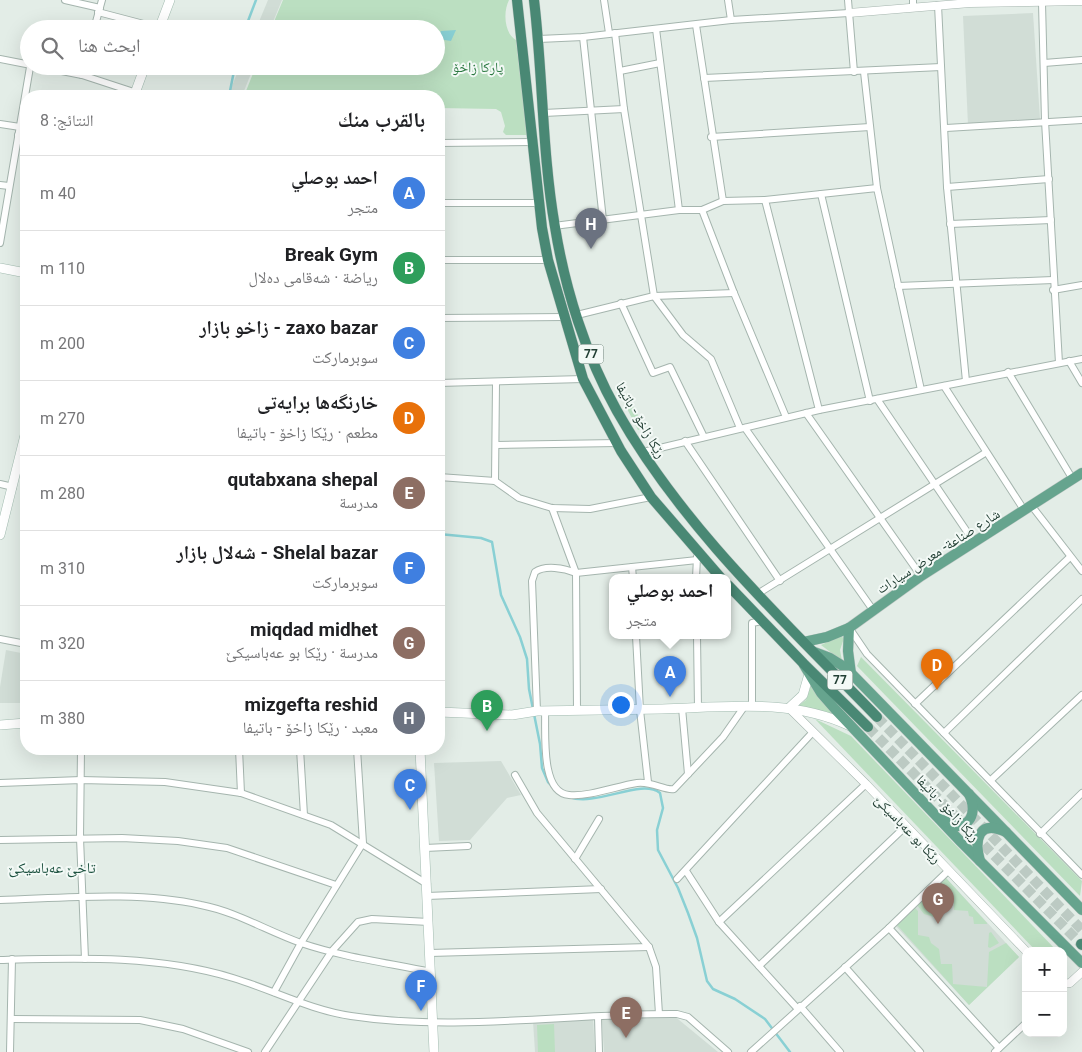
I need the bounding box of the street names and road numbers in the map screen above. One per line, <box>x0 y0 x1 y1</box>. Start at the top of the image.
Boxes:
road number: 77 <box>578 344 604 364</box>
street label: رێکا زاخۆ - باتیفا <box>612 379 669 461</box>
street label: شارع صناعة- معرض سيارات <box>873 505 1004 598</box>
road number: 77 <box>828 670 852 690</box>
street label: رێکا زاخۆ - باتیفا <box>912 772 983 845</box>
street label: رێكا بو عه‌باسيكێ <box>871 792 945 867</box>

